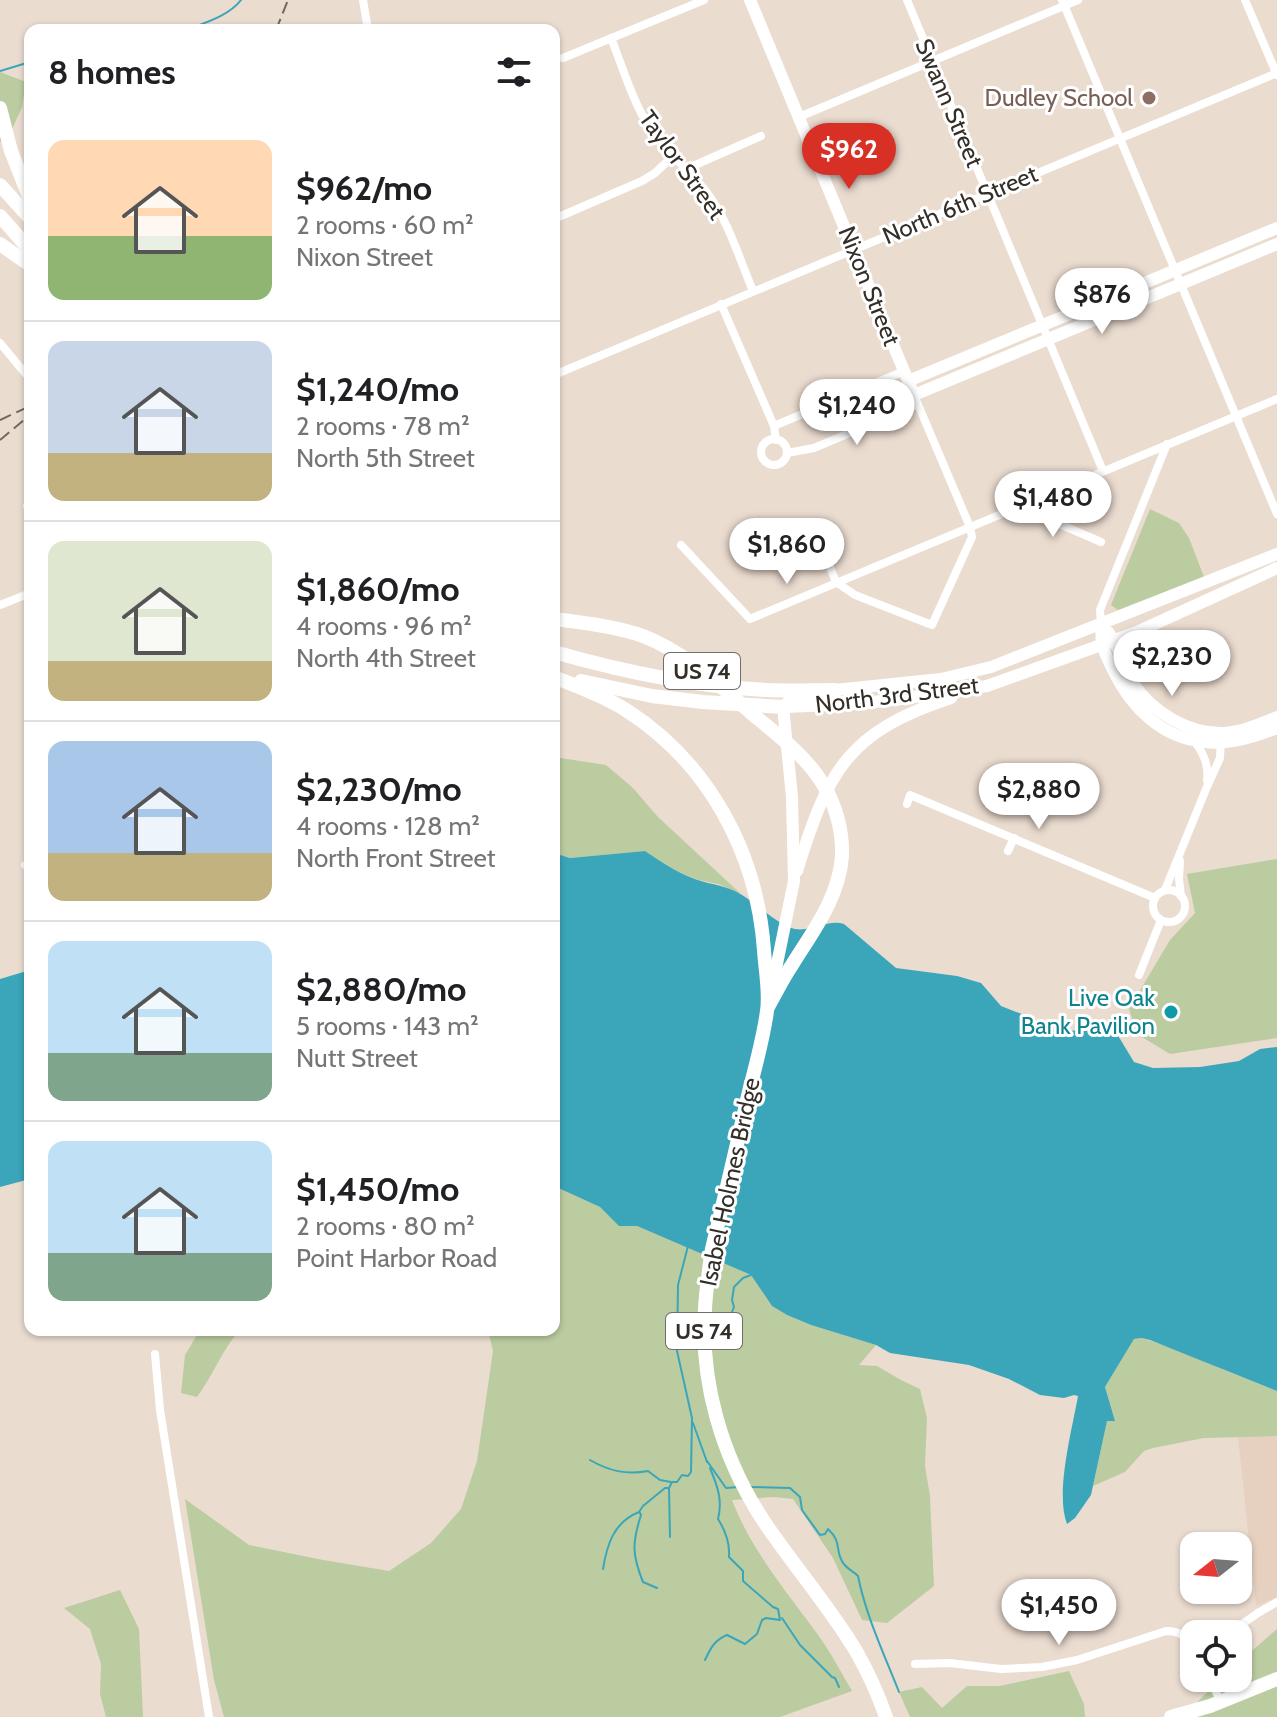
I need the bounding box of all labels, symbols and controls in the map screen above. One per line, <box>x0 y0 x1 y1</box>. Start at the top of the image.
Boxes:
street label: Swann Street <box>909 34 989 171</box>
icon: filters <box>492 50 536 94</box>
text: 8 homes <box>48 51 176 93</box>
place label: Dudley School <box>985 83 1133 112</box>
marker: Dudley School <box>1140 89 1158 107</box>
street label: Taylor Street <box>633 104 732 225</box>
pin: $962 <box>802 123 896 191</box>
text: $962 <box>820 133 878 165</box>
street label: North 6th Street <box>878 159 1042 250</box>
text: $962/mo <box>296 167 432 209</box>
icon: home <box>112 172 208 268</box>
text: 2 rooms · 60 m² <box>296 209 474 241</box>
street label: Nixon Street <box>832 222 907 350</box>
text: Nixon Street <box>296 241 433 273</box>
pin: $876 <box>1055 268 1149 336</box>
text: $876 <box>1073 278 1131 310</box>
text: $1,240/mo <box>296 368 459 410</box>
icon: home <box>112 373 208 469</box>
pin: $1,240 <box>792 379 922 447</box>
text: $1,240 <box>818 389 896 421</box>
text: 2 rooms · 78 m² <box>296 410 470 442</box>
text: North 5th Street <box>296 442 475 474</box>
pin: $1,480 <box>988 471 1118 539</box>
text: $1,480 <box>1013 481 1093 513</box>
pin: $1,860 <box>722 518 852 586</box>
text: $1,860 <box>747 528 827 560</box>
text: $1,860/mo <box>296 568 460 610</box>
icon: home <box>112 573 208 669</box>
text: 4 rooms · 96 m² <box>296 610 472 642</box>
pin: $2,230 <box>1107 630 1237 698</box>
text: $2,230 <box>1132 640 1213 672</box>
text: North 4th Street <box>296 642 476 674</box>
road number: US 74 <box>664 653 740 689</box>
street label: North 3rd Street <box>814 670 980 719</box>
pin: $2,880 <box>974 763 1104 831</box>
text: $2,230/mo <box>296 768 462 810</box>
icon: home <box>112 773 208 869</box>
text: $2,880 <box>997 773 1081 805</box>
text: 4 rooms · 128 m² <box>296 810 480 842</box>
text: North Front Street <box>296 842 496 874</box>
text: $2,880/mo <box>296 968 466 1010</box>
icon: home <box>112 973 208 1069</box>
place label: Live Oak Bank Pavilion <box>1021 983 1155 1040</box>
marker: Live Oak Bank Pavilion <box>1162 1003 1180 1021</box>
text: 5 rooms · 143 m² <box>296 1010 479 1042</box>
text: Nutt Street <box>296 1042 418 1074</box>
street label: Isabel Holmes Bridge <box>693 1075 766 1289</box>
text: $1,450/mo <box>296 1168 459 1210</box>
icon: home <box>112 1173 208 1269</box>
text: 2 rooms · 80 m² <box>296 1210 475 1242</box>
text: Point Harbor Road <box>296 1242 497 1274</box>
road number: US 74 <box>666 1313 742 1349</box>
north arrow <box>1180 1532 1252 1604</box>
map controls <box>1180 1532 1252 1692</box>
pin: $1,450 <box>994 1579 1124 1647</box>
text: $1,450 <box>1019 1589 1099 1621</box>
button: locate <box>1180 1620 1252 1692</box>

